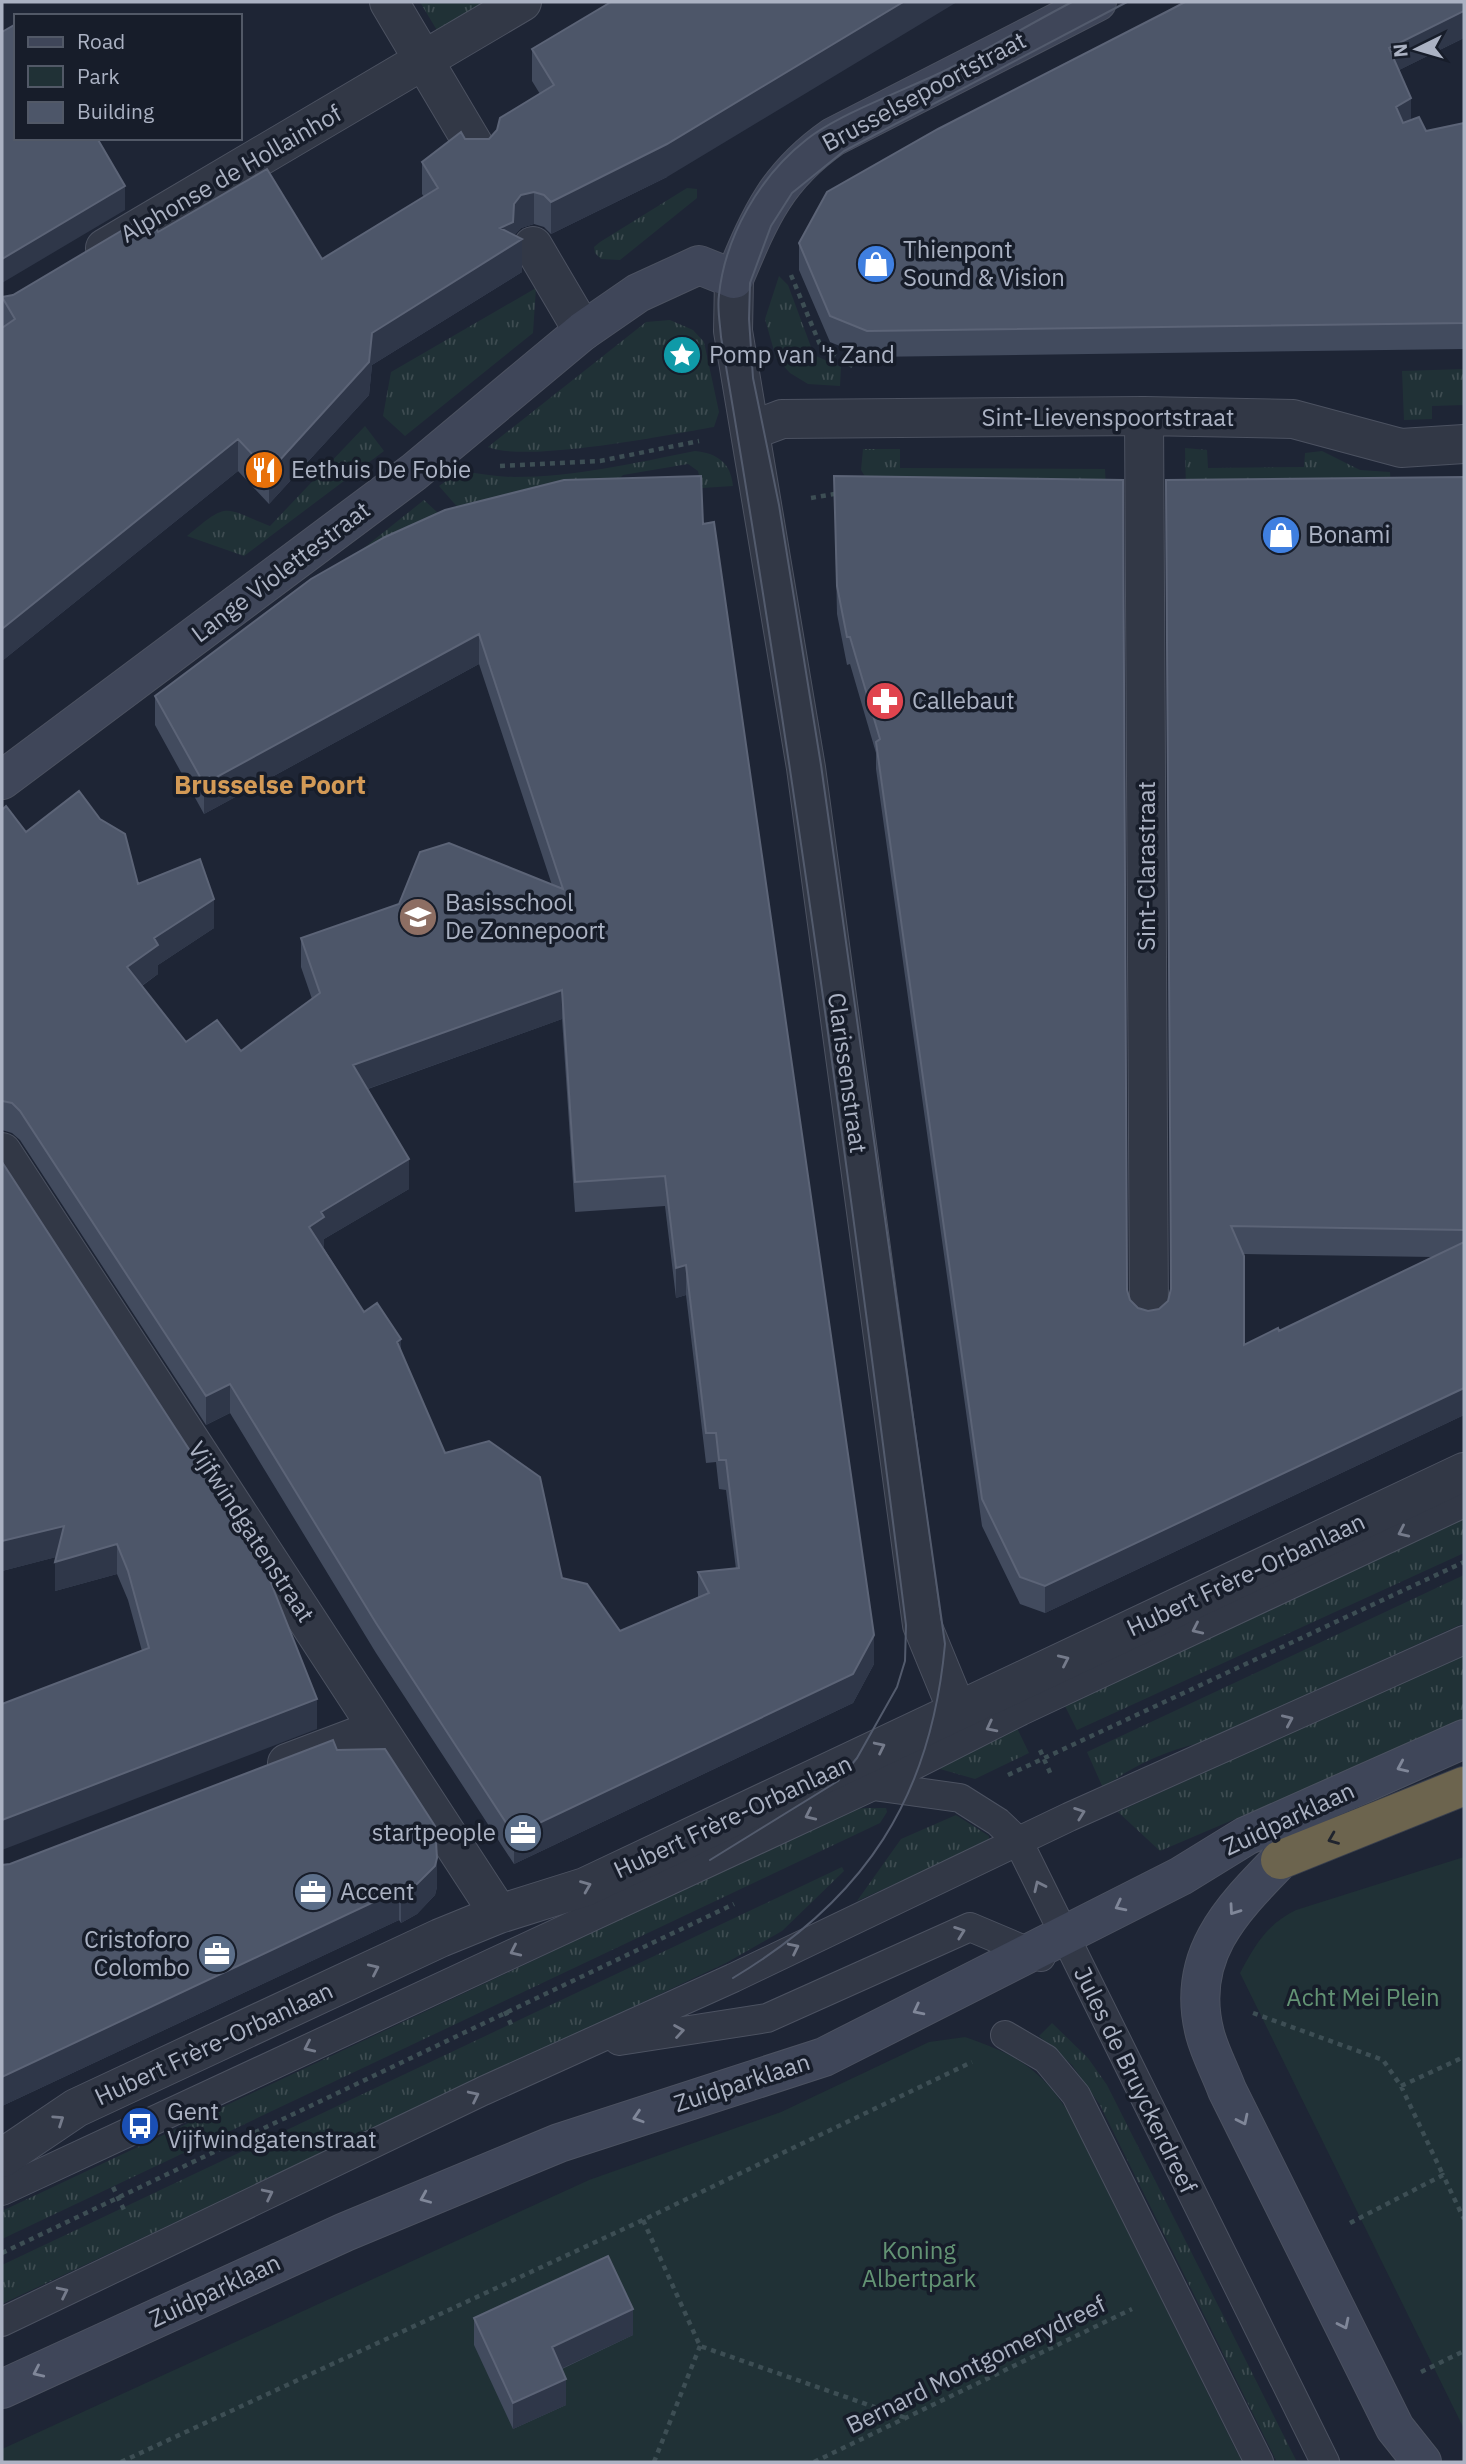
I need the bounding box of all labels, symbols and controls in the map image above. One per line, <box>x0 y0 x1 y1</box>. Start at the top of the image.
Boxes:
legend <box>14 14 242 140</box>
north arrow <box>1382 14 1452 84</box>
street label: Brusselsepoortstraat <box>816 24 1031 158</box>
text: Road <box>77 27 125 55</box>
text: N <box>1388 43 1413 58</box>
text: Park <box>77 62 120 90</box>
text: Building <box>77 97 154 125</box>
street label: Alphonse de Hollainhof <box>114 97 347 250</box>
place label: Thienpont Sound & Vision <box>903 233 1065 293</box>
shop icon: Thienpont Sound & Vision <box>855 243 897 285</box>
place icon: Pomp van 't Zand <box>661 334 703 376</box>
place label: Pomp van 't Zand <box>709 338 895 370</box>
street label: Sint-Lievenspoortstraat <box>981 401 1235 433</box>
restaurant icon: Eethuis De Fobie <box>243 449 285 491</box>
place label: Eethuis De Fobie <box>291 453 471 485</box>
street label: Lange Violettestraat <box>185 493 376 649</box>
shop icon: Bonami <box>1260 514 1302 556</box>
place label: Bonami <box>1308 518 1391 550</box>
pharmacy icon: Callebaut <box>864 680 906 722</box>
place label: Callebaut <box>912 684 1015 716</box>
district label: Brusselse Poort <box>174 767 366 801</box>
street label: Sint-Clarastraat <box>1130 781 1162 951</box>
place label: Basisschool De Zonnepoort <box>445 886 606 946</box>
school or university icon: Basisschool De Zonnepoort <box>397 896 439 938</box>
street label: Clarissenstraat <box>821 991 875 1155</box>
street label: Vijfwindgatenstraat <box>181 1435 322 1628</box>
street label: Hubert Frère-Orbanlaan <box>1121 1505 1370 1643</box>
one-way arrow <box>1397 1524 1410 1538</box>
one-way arrow <box>1192 1621 1204 1635</box>
one-way arrow <box>1057 1655 1069 1669</box>
one-way arrow <box>1281 1714 1293 1728</box>
one-way arrow <box>986 1718 998 1732</box>
one-way arrow <box>873 1741 885 1755</box>
street label: Hubert Frère-Orbanlaan <box>608 1747 857 1885</box>
one-way arrow <box>1397 1759 1409 1773</box>
street label: Zuidparklaan <box>1218 1774 1359 1862</box>
one-way arrow <box>805 1806 818 1820</box>
one-way arrow <box>1074 1807 1086 1821</box>
office icon: startpeople <box>502 1812 544 1854</box>
place label: startpeople <box>372 1816 496 1848</box>
one-way arrow <box>1327 1830 1339 1844</box>
office icon: Accent <box>292 1871 334 1913</box>
place label: Accent <box>340 1875 414 1907</box>
one-way arrow <box>579 1881 591 1895</box>
one-way arrow <box>1033 1881 1047 1893</box>
one-way arrow <box>1115 1898 1128 1911</box>
one-way arrow <box>1230 1902 1242 1915</box>
place label: Cristoforo Colombo <box>84 1923 190 1983</box>
one-way arrow <box>954 1926 966 1940</box>
office icon: Cristoforo Colombo <box>196 1933 238 1975</box>
one-way arrow <box>510 1943 522 1957</box>
one-way arrow <box>787 1943 799 1957</box>
street label: Jules de Bruyckerdreef <box>1067 1961 1205 2198</box>
one-way arrow <box>367 1963 379 1977</box>
street label: Hubert Frère-Orbanlaan <box>89 1974 338 2112</box>
park label: Acht Mei Plein <box>1286 1981 1440 2013</box>
one-way arrow <box>913 2001 925 2015</box>
one-way arrow <box>673 2024 685 2039</box>
one-way arrow <box>303 2039 316 2053</box>
street label: Zuidparklaan <box>670 2045 814 2119</box>
one-way arrow <box>466 2090 479 2104</box>
place label: Gent Vijfwindgatenstraat <box>167 2095 377 2155</box>
bus stop icon: Gent Vijfwindgatenstraat <box>119 2105 161 2147</box>
one-way arrow <box>632 2109 644 2123</box>
one-way arrow <box>1234 2113 1248 2125</box>
one-way arrow <box>51 2115 64 2128</box>
one-way arrow <box>261 2188 273 2202</box>
one-way arrow <box>420 2190 433 2204</box>
park label: Koning Albertpark <box>862 2234 977 2294</box>
street label: Zuidparklaan <box>144 2246 285 2334</box>
one-way arrow <box>56 2287 68 2301</box>
street label: Bernard Montgomerydreef <box>841 2287 1111 2441</box>
one-way arrow <box>1335 2317 1349 2329</box>
one-way arrow <box>33 2364 45 2378</box>

